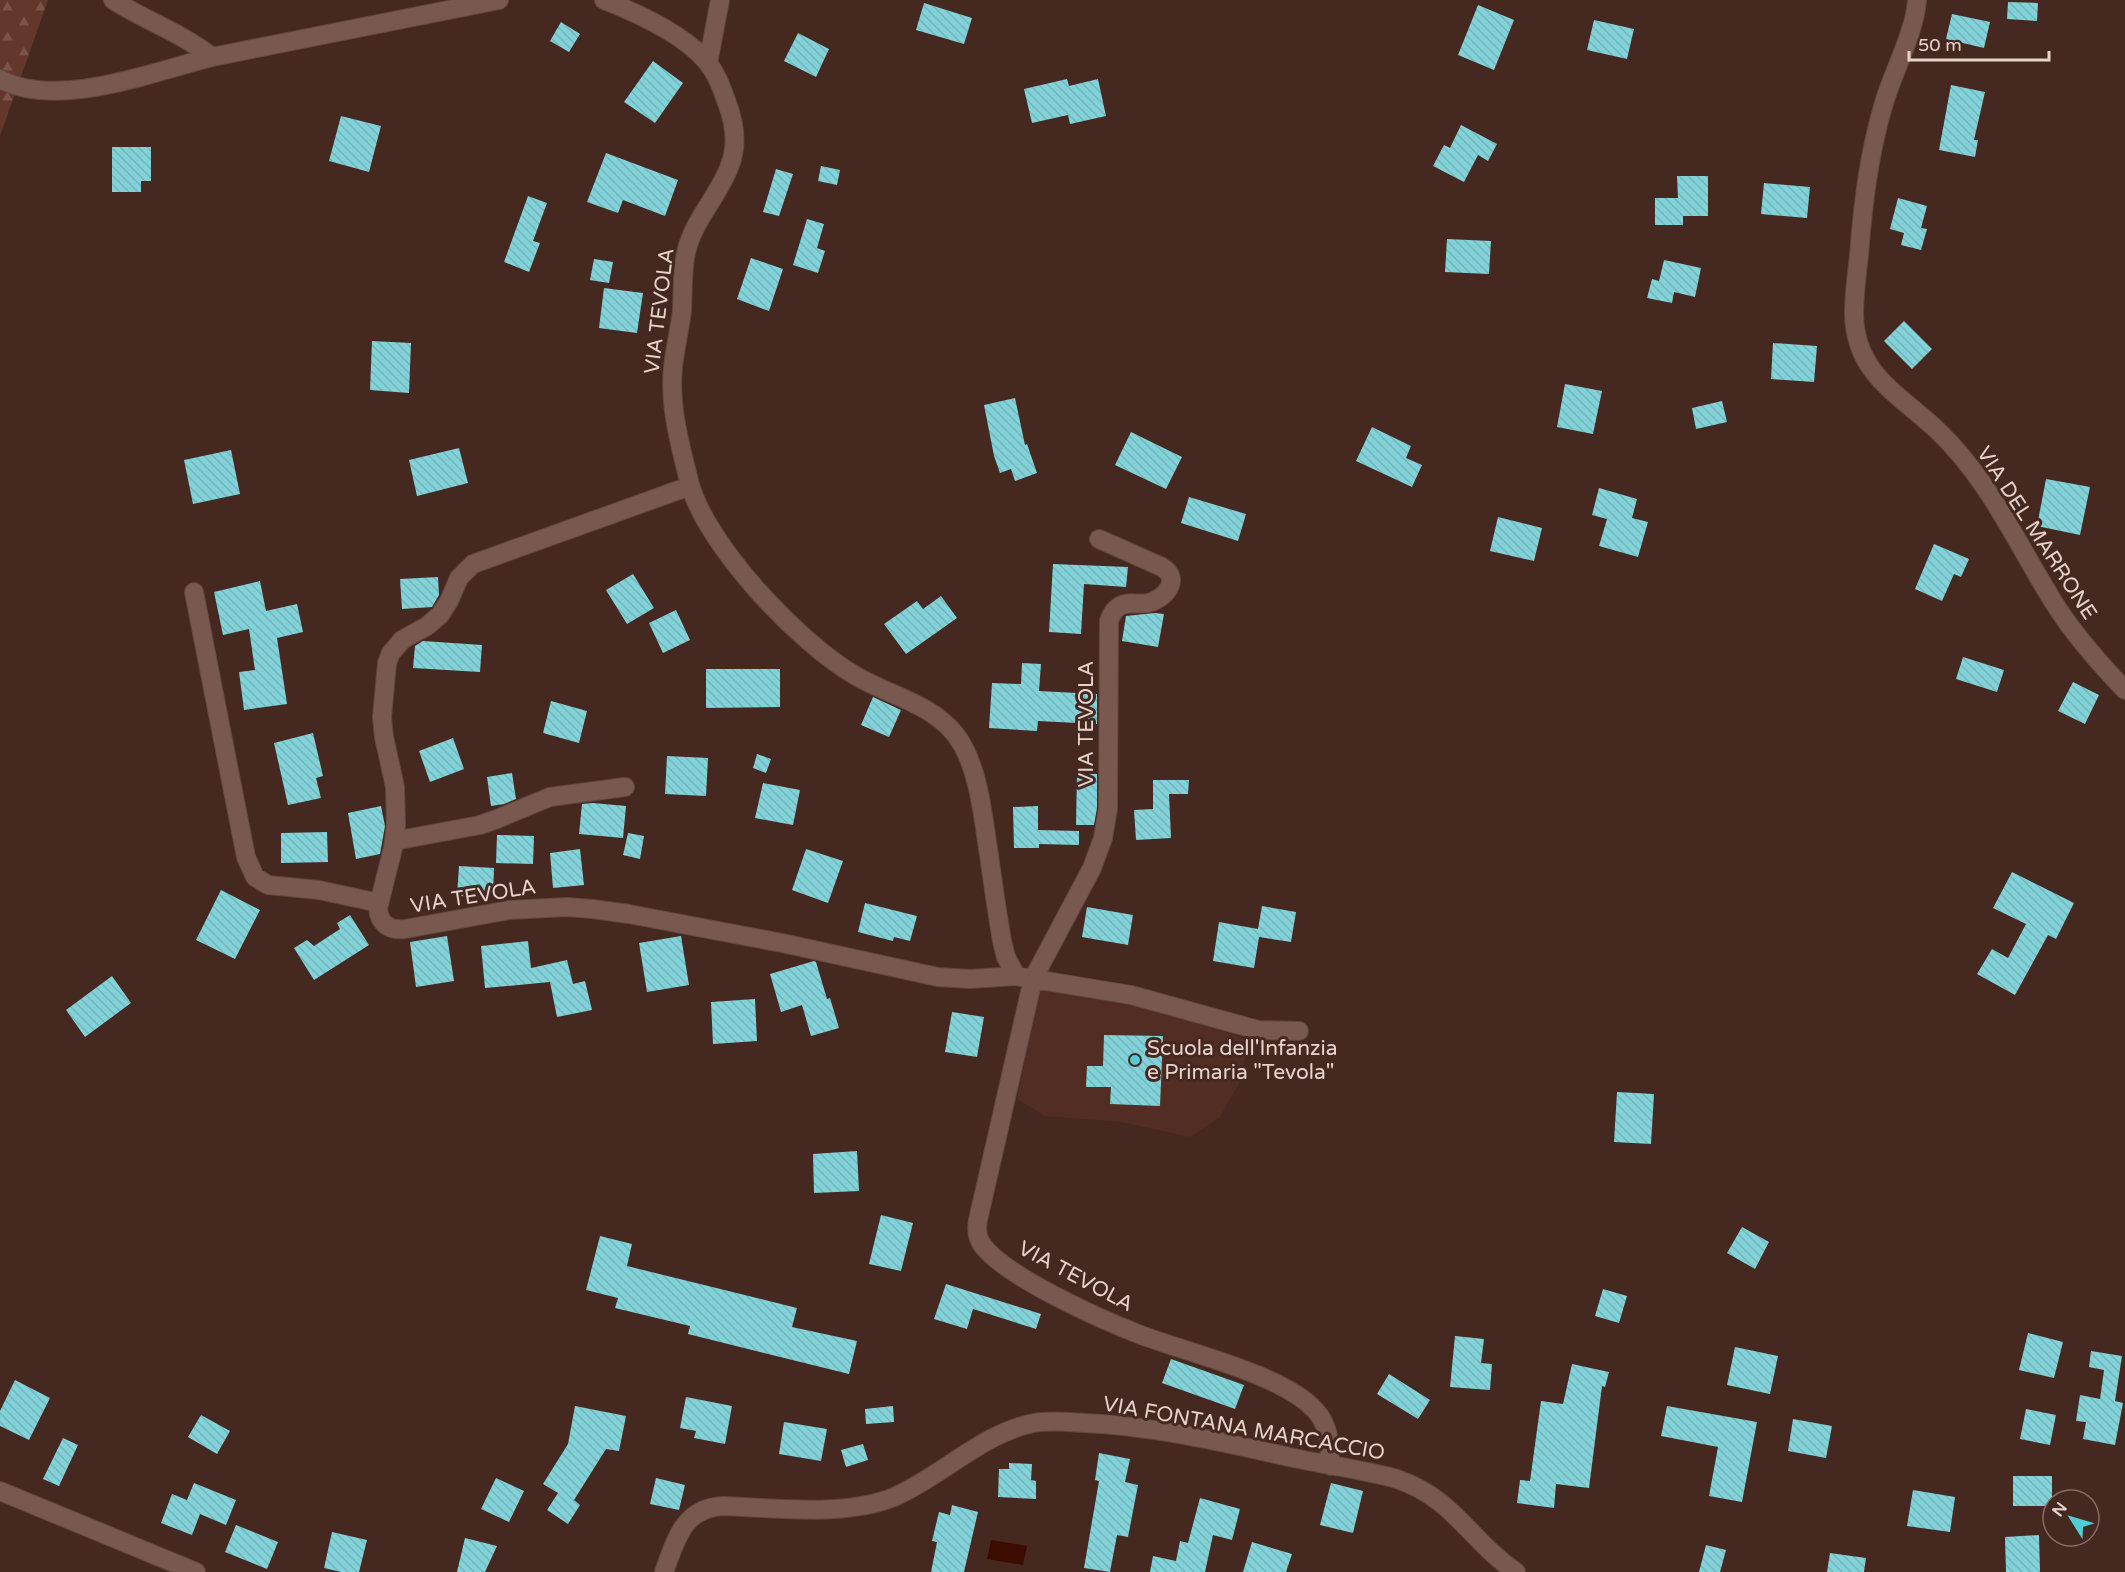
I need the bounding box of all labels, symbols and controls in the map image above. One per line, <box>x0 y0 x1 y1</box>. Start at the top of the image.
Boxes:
scale bar <box>1909 24 2048 62</box>
text: 50 m <box>1918 34 1962 56</box>
street label: VIA TEVOLA <box>639 247 680 375</box>
street label: VIA DEL MARRONE <box>1971 442 2102 625</box>
street label: VIA TEVOLA <box>1074 661 1099 787</box>
street label: VIA TEVOLA <box>409 874 538 919</box>
place label: Scuola dell'Infanzia e Primaria "Tevola" <box>1147 1036 1338 1085</box>
marker: Scuola dell'Infanzia e Primaria "Tevola" <box>1128 1053 1142 1067</box>
street label: VIA TEVOLA <box>1014 1236 1138 1317</box>
street label: VIA FONTANA MARCACCIO <box>1101 1391 1387 1466</box>
north arrow <box>2041 1488 2101 1548</box>
text: N <box>2048 1498 2072 1521</box>

